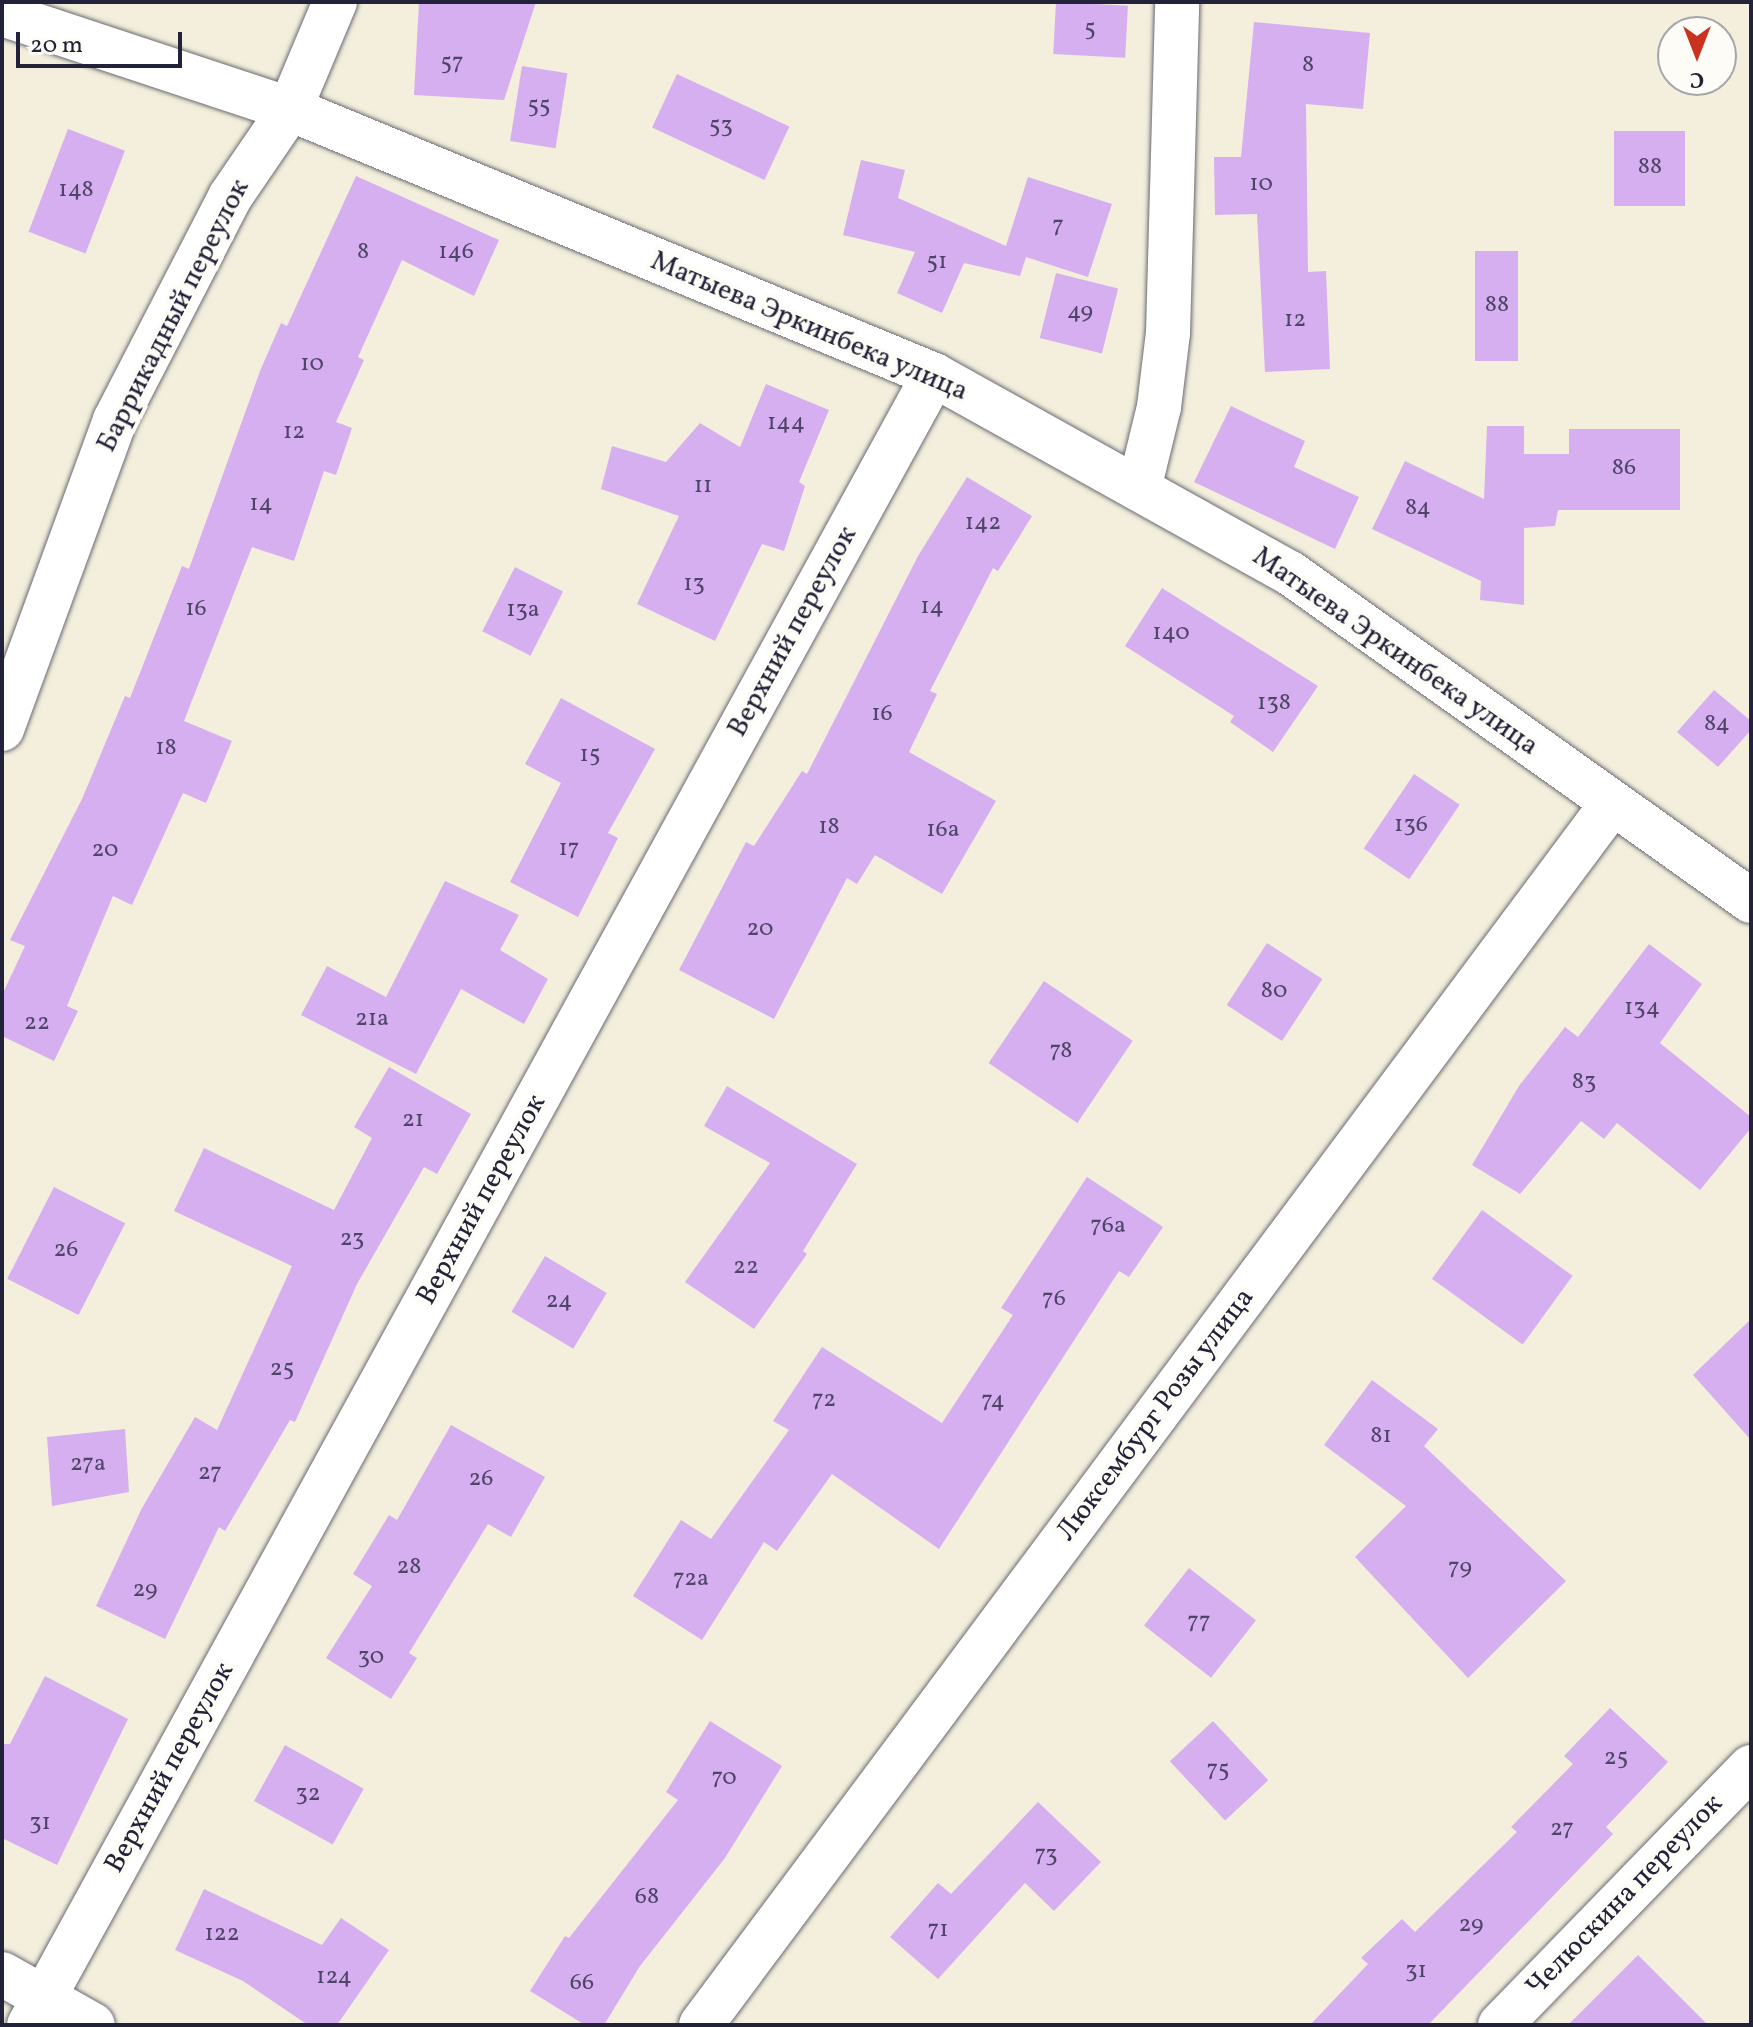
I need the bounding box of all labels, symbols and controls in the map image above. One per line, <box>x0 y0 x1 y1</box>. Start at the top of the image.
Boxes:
scale bar <box>20 16 186 66</box>
house number: 5 <box>1084 16 1096 44</box>
north arrow <box>1657 16 1737 96</box>
text: 20 m <box>30 29 83 63</box>
house number: 57 <box>440 50 464 78</box>
house number: 8 <box>1302 52 1314 80</box>
text: С <box>1690 63 1704 94</box>
house number: 55 <box>527 93 551 121</box>
house number: 53 <box>709 113 733 141</box>
house number: 88 <box>1638 154 1662 182</box>
house number: 10 <box>1249 171 1273 199</box>
street label: Баррикадный переулок <box>91 174 257 458</box>
house number: 148 <box>58 177 94 205</box>
house number: 7 <box>1052 213 1064 241</box>
house number: 8 <box>357 239 369 267</box>
house number: 146 <box>438 239 474 267</box>
street label: Матыева Эркинбека улица <box>645 245 973 409</box>
house number: 51 <box>927 249 947 277</box>
house number: 88 <box>1485 292 1509 320</box>
house number: 49 <box>1067 299 1093 327</box>
house number: 12 <box>1284 307 1306 335</box>
house number: 10 <box>300 351 324 379</box>
house number: 144 <box>767 410 805 438</box>
house number: 12 <box>283 419 305 447</box>
house number: 86 <box>1612 455 1636 483</box>
house number: 11 <box>694 473 712 501</box>
house number: 14 <box>249 491 273 519</box>
house number: 84 <box>1405 495 1431 523</box>
house number: 142 <box>965 510 1001 538</box>
street label: Верхний переулок <box>721 521 865 743</box>
street label: Матыева Эркинбека улица <box>1245 540 1545 764</box>
house number: 13 <box>683 571 705 599</box>
house number: 14 <box>920 594 944 622</box>
house number: 16 <box>185 596 207 624</box>
house number: 13a <box>506 597 540 625</box>
house number: 140 <box>1152 620 1190 648</box>
house number: 138 <box>1257 690 1291 718</box>
house number: 16 <box>871 701 893 729</box>
house number: 84 <box>1704 711 1730 739</box>
house number: 18 <box>155 735 177 763</box>
house number: 15 <box>580 742 600 770</box>
house number: 136 <box>1394 812 1428 840</box>
house number: 18 <box>818 814 840 842</box>
house number: 16a <box>926 817 960 845</box>
house number: 17 <box>559 836 579 864</box>
house number: 20 <box>91 837 119 865</box>
house number: 20 <box>746 916 774 944</box>
house number: 80 <box>1261 978 1287 1006</box>
house number: 134 <box>1624 995 1660 1023</box>
house number: 21a <box>355 1006 389 1034</box>
house number: 22 <box>24 1010 50 1038</box>
house number: 78 <box>1049 1038 1073 1066</box>
house number: 83 <box>1572 1069 1596 1097</box>
street label: Верхний переулок <box>410 1089 554 1311</box>
house number: 21 <box>402 1107 424 1135</box>
house number: 76a <box>1090 1213 1126 1241</box>
house number: 23 <box>340 1226 364 1254</box>
house number: 26 <box>53 1237 79 1265</box>
house number: 22 <box>733 1254 759 1282</box>
street label: Люксембург Розы улица <box>1050 1281 1262 1549</box>
house number: 76 <box>1042 1286 1066 1314</box>
house number: 24 <box>546 1288 572 1316</box>
house number: 25 <box>270 1356 294 1384</box>
house number: 72 <box>812 1387 836 1415</box>
house number: 74 <box>981 1388 1005 1416</box>
house number: 81 <box>1370 1423 1392 1451</box>
house number: 27а <box>70 1451 106 1479</box>
house number: 27 <box>198 1460 222 1488</box>
house number: 26 <box>468 1466 494 1494</box>
house number: 28 <box>396 1554 422 1582</box>
house number: 79 <box>1448 1555 1472 1583</box>
house number: 72a <box>673 1566 709 1594</box>
house number: 29 <box>132 1577 158 1605</box>
house number: 77 <box>1187 1609 1211 1637</box>
house number: 30 <box>358 1644 384 1672</box>
street label: Верхний переулок <box>98 1657 242 1879</box>
house number: 25 <box>1604 1745 1628 1773</box>
house number: 75 <box>1206 1757 1230 1785</box>
house number: 70 <box>711 1765 737 1793</box>
house number: 32 <box>295 1781 321 1809</box>
street label: Челюскина переулок <box>1520 1788 1730 2004</box>
house number: 31 <box>29 1810 51 1838</box>
house number: 27 <box>1550 1816 1574 1844</box>
house number: 73 <box>1034 1842 1058 1870</box>
house number: 68 <box>635 1884 659 1912</box>
house number: 29 <box>1458 1912 1484 1940</box>
house number: 71 <box>928 1917 948 1945</box>
house number: 122 <box>204 1921 240 1949</box>
house number: 31 <box>1405 1958 1427 1986</box>
house number: 124 <box>316 1964 352 1992</box>
house number: 66 <box>570 1970 594 1998</box>

